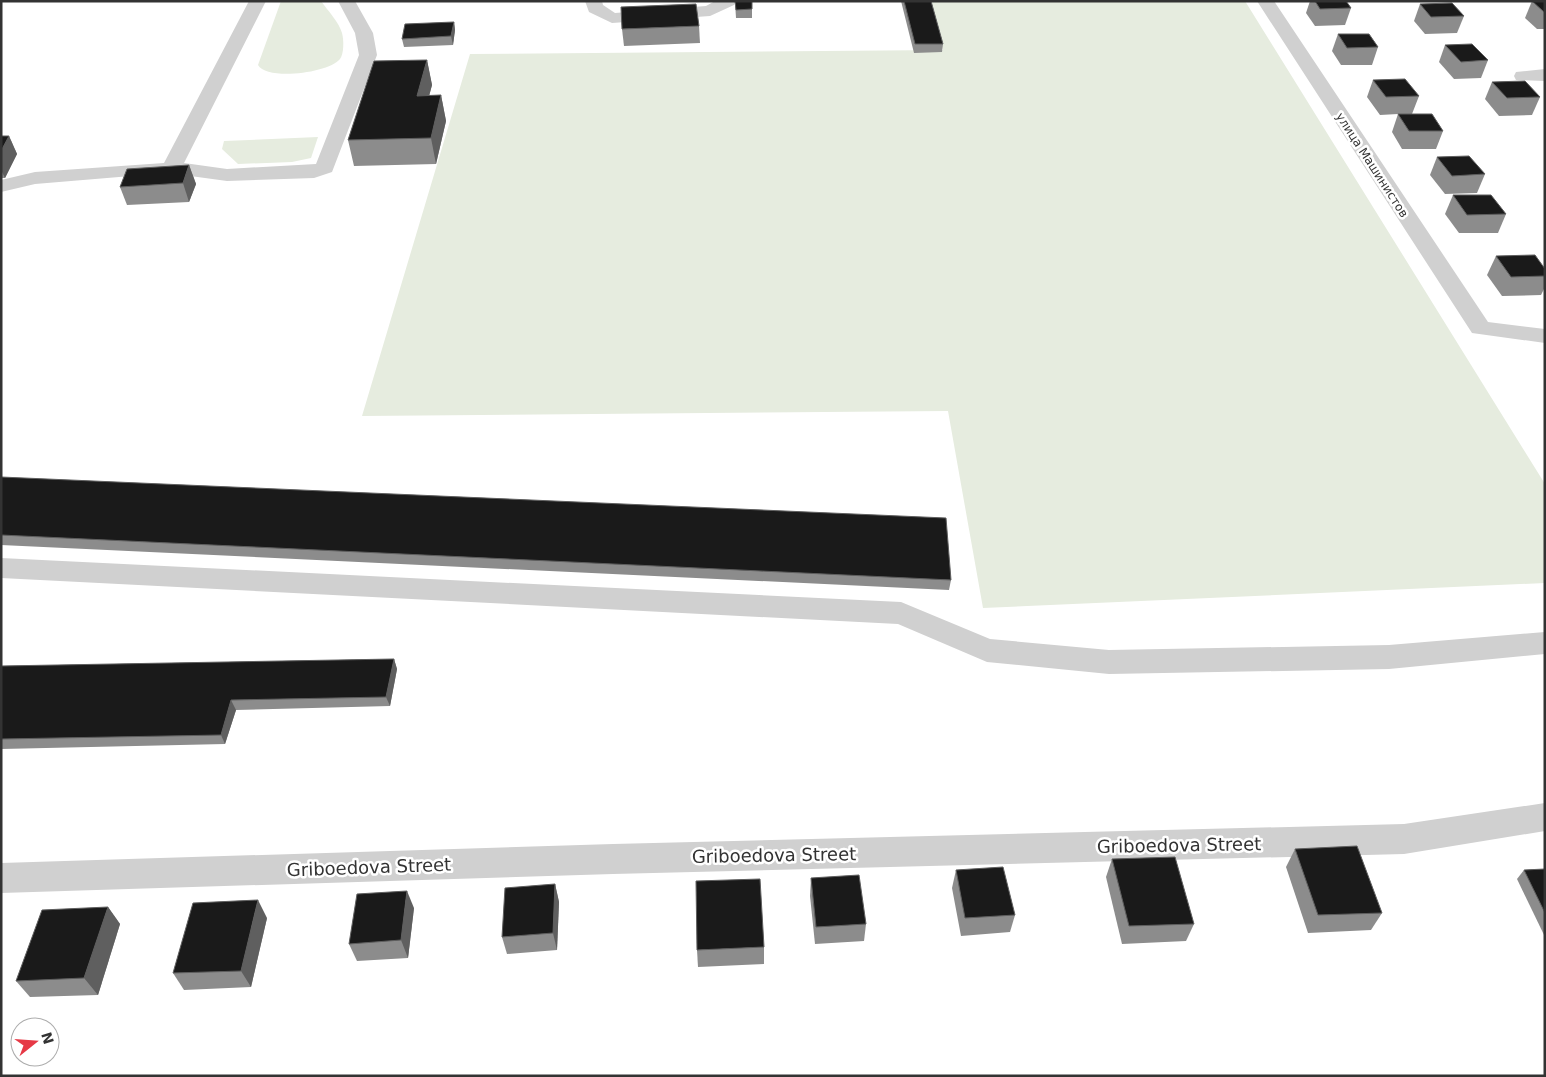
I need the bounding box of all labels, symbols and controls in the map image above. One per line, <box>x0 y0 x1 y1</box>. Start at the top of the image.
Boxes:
street label: улица Машинистов <box>1333 110 1411 220</box>
street label: Griboedova Street <box>1097 833 1261 857</box>
street label: Griboedova Street <box>692 843 856 867</box>
street label: Griboedova Street <box>286 854 452 880</box>
north arrow <box>10 1017 60 1067</box>
text: N <box>38 1030 57 1046</box>

